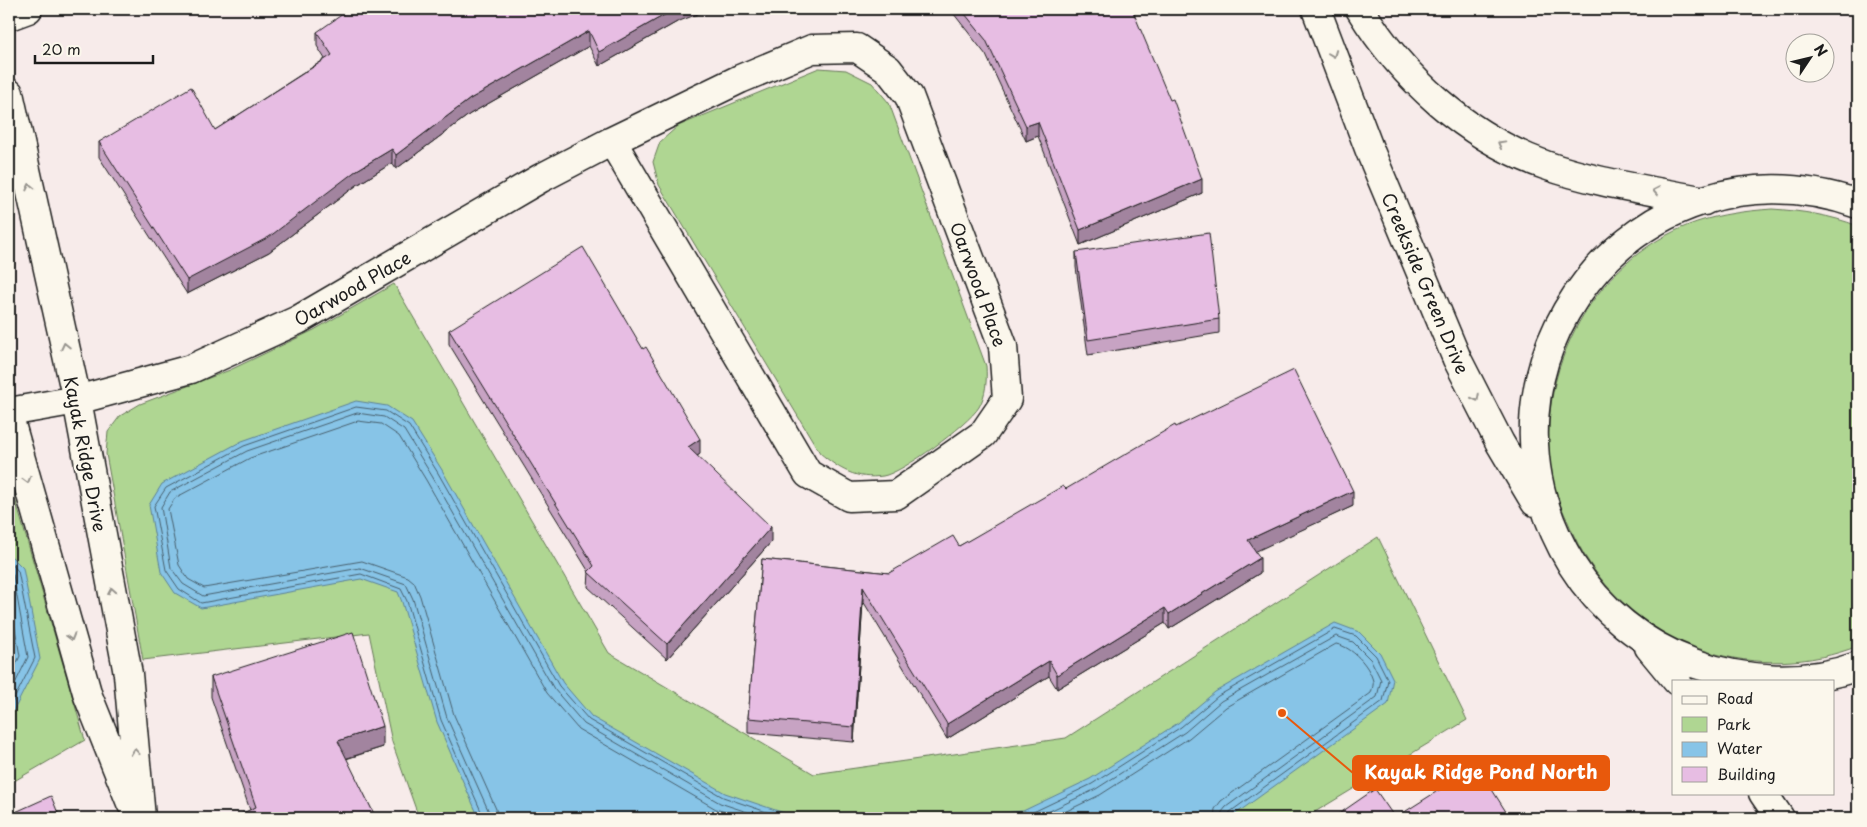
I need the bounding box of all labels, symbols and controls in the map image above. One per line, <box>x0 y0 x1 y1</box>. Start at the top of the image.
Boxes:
scale bar <box>35 32 152 64</box>
north arrow <box>1784 32 1834 82</box>
text: 20 m <box>42 37 81 60</box>
text: N <box>1809 40 1833 61</box>
one-way arrow <box>1328 50 1338 58</box>
one-way arrow <box>1498 141 1507 151</box>
one-way arrow <box>25 183 36 192</box>
one-way arrow <box>1652 186 1661 197</box>
street label: Creekside Green Drive <box>1376 188 1476 378</box>
street label: Oarwood Place <box>944 218 1014 350</box>
street label: Oarwood Place <box>288 244 416 332</box>
one-way arrow <box>60 342 71 350</box>
street label: Kayak Ridge Drive <box>58 374 114 534</box>
one-way arrow <box>1470 393 1480 402</box>
one-way arrow <box>21 476 31 484</box>
one-way arrow <box>108 587 118 596</box>
one-way arrow <box>65 632 75 640</box>
legend <box>1672 680 1834 794</box>
text: Road <box>1717 686 1753 709</box>
text: Park <box>1717 712 1751 735</box>
text: Water <box>1717 736 1762 759</box>
one-way arrow <box>129 748 140 756</box>
callout: Kayak Ridge Pond North <box>1353 756 1609 790</box>
text: Kayak Ridge Pond North <box>1364 757 1598 785</box>
text: Building <box>1717 762 1776 785</box>

